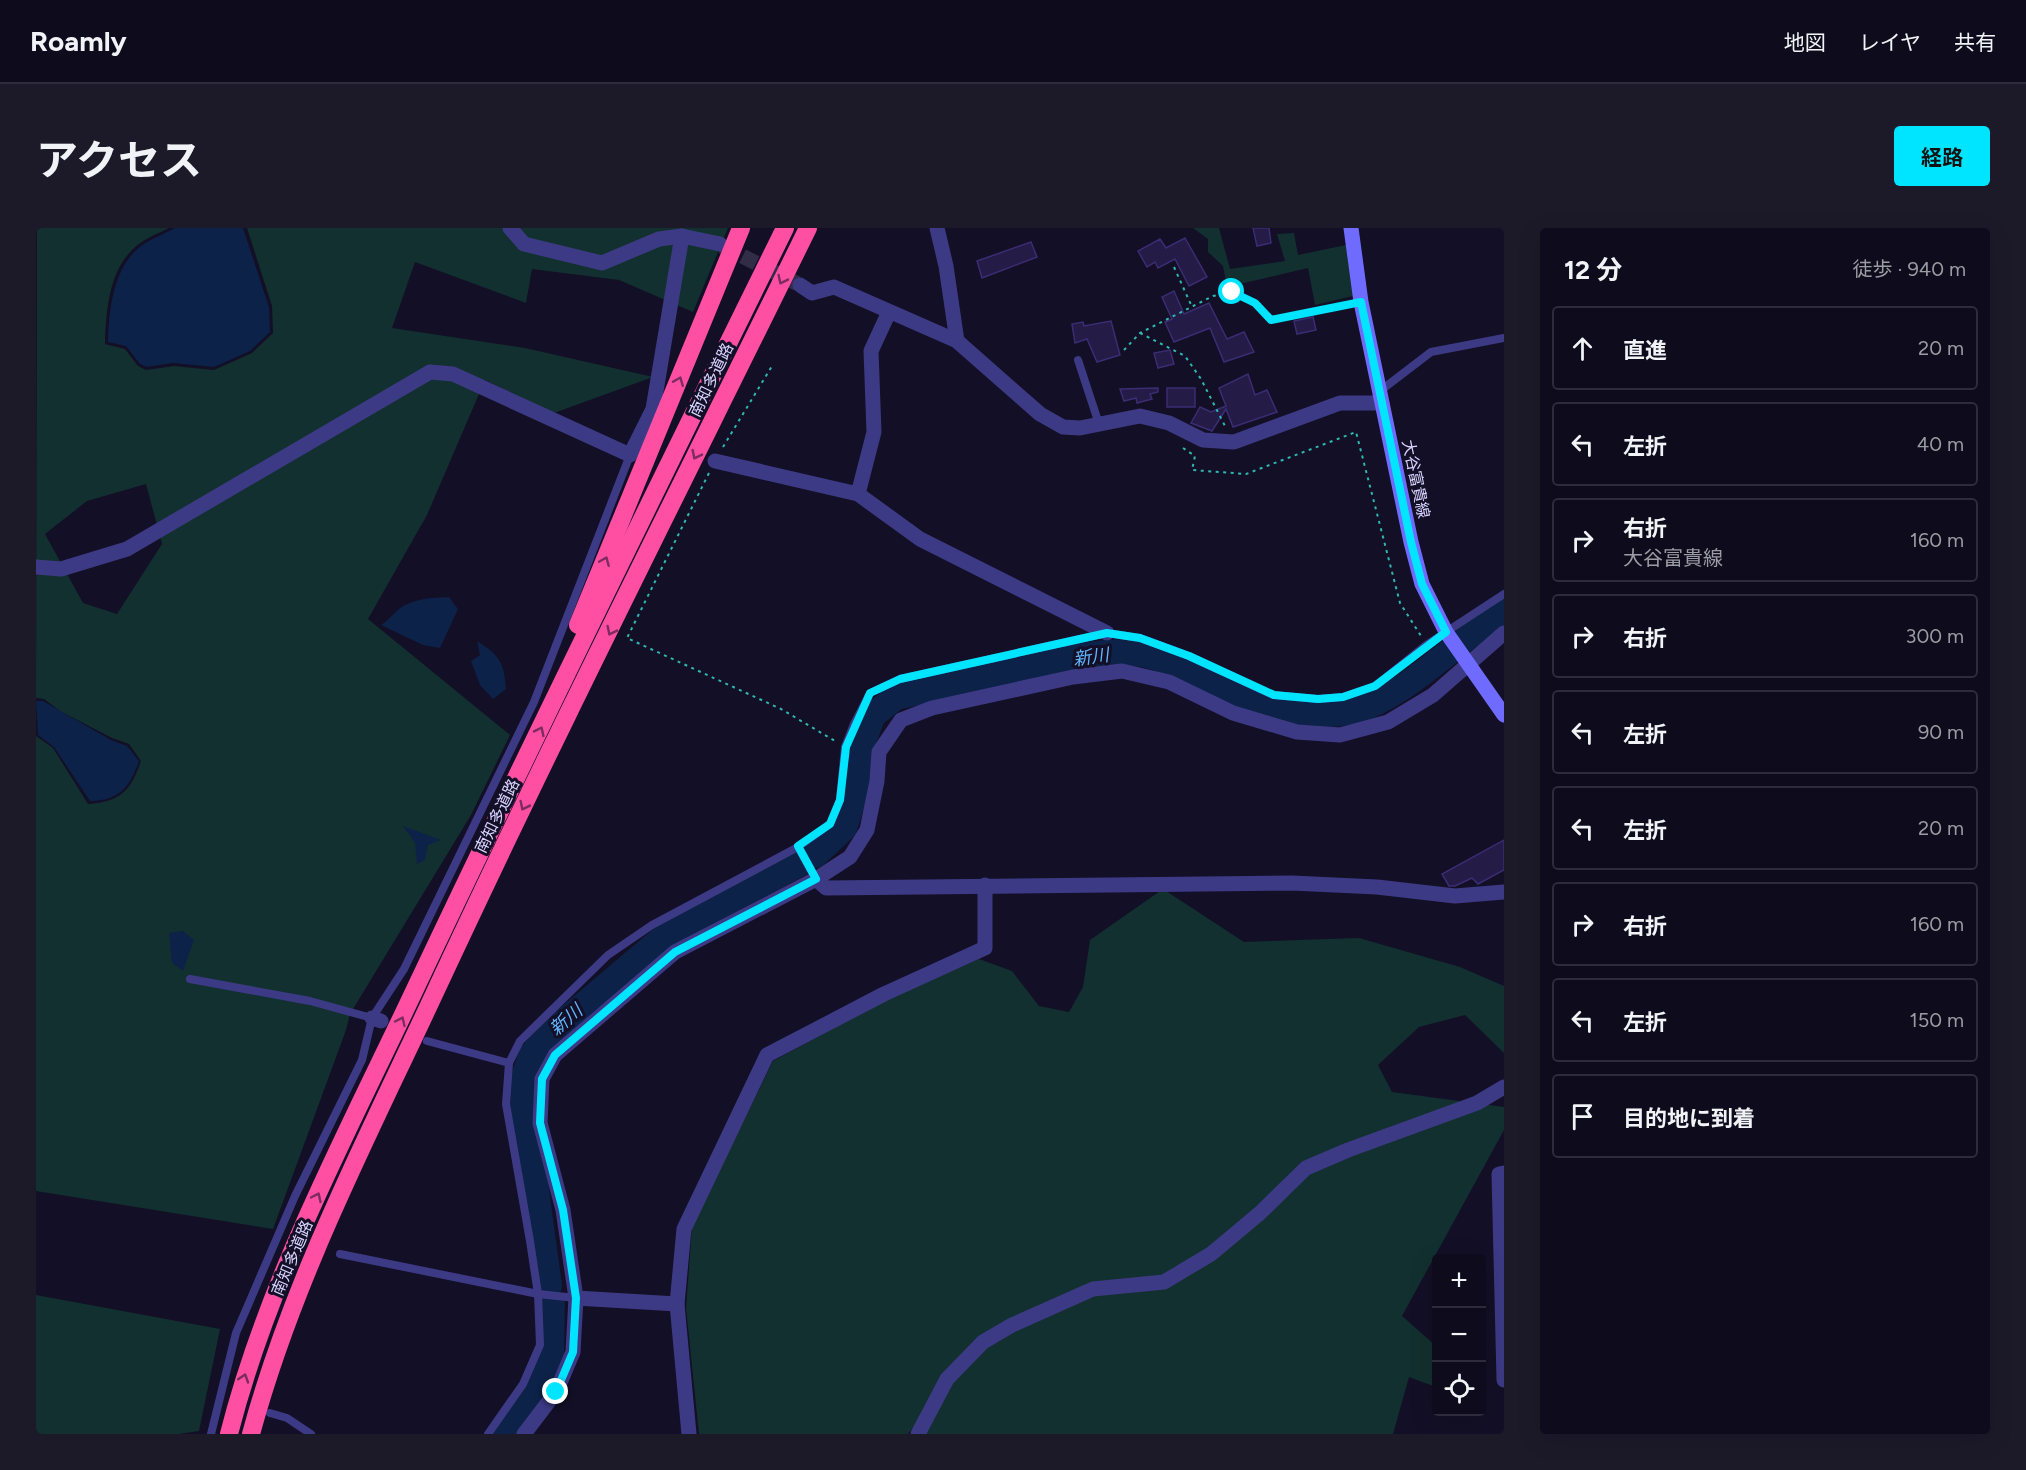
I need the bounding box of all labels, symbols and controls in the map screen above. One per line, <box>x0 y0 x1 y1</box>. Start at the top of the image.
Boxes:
text: Roamly <box>30 24 127 58</box>
text: 地図 <box>1784 30 1826 55</box>
text: レイヤ <box>1859 30 1921 55</box>
text: 共有 <box>1954 30 1996 55</box>
button: 経路 <box>1894 126 1990 186</box>
text: アクセス <box>36 135 202 186</box>
text: 12 分 <box>1564 254 1622 286</box>
text: 徒歩 · 940 m <box>1853 257 1966 281</box>
one-way arrow <box>778 274 789 285</box>
route start <box>1218 278 1244 304</box>
icon: ahead <box>1566 332 1599 365</box>
text: 20 m <box>1918 336 1964 360</box>
text: 直進 <box>1623 337 1667 364</box>
street label: 南知多道路 <box>685 340 737 420</box>
one-way arrow <box>672 376 684 387</box>
icon: left <box>1566 428 1599 461</box>
text: 40 m <box>1917 432 1964 456</box>
text: 左折 <box>1623 433 1667 460</box>
street label: 大谷富貴線 <box>1398 438 1434 520</box>
one-way arrow <box>692 449 703 460</box>
text: 右折 <box>1623 515 1667 542</box>
icon: right <box>1566 524 1599 557</box>
text: 160 m <box>1910 528 1964 552</box>
text: 大谷富貴線 <box>1623 546 1723 570</box>
one-way arrow <box>598 556 610 567</box>
icon: right <box>1566 620 1599 653</box>
one-way arrow <box>606 624 618 635</box>
text: 300 m <box>1906 624 1964 648</box>
text: 右折 <box>1623 625 1667 652</box>
water label: 新川 <box>1072 643 1112 670</box>
icon: left <box>1566 716 1599 749</box>
text: 90 m <box>1918 720 1964 744</box>
text: 左折 <box>1623 721 1667 748</box>
one-way arrow <box>532 727 544 738</box>
street label: 南知多道路 <box>471 776 523 856</box>
one-way arrow <box>520 799 532 810</box>
icon: left <box>1566 812 1599 845</box>
text: 20 m <box>1918 816 1964 840</box>
text: 左折 <box>1623 817 1667 844</box>
icon: right <box>1566 908 1599 941</box>
text: 160 m <box>1910 912 1964 936</box>
text: 右折 <box>1623 913 1667 940</box>
water label: 新川 <box>545 999 588 1040</box>
icon: left <box>1566 1004 1599 1037</box>
text: 150 m <box>1909 1008 1964 1032</box>
text: 左折 <box>1623 1009 1667 1036</box>
one-way arrow <box>393 1016 405 1027</box>
icon: arrive <box>1566 1100 1599 1133</box>
text: 目的地に到着 <box>1623 1105 1755 1132</box>
one-way arrow <box>310 1193 322 1204</box>
street label: 南知多道路 <box>268 1217 316 1299</box>
map controls <box>1432 1254 1486 1416</box>
button: + <box>1432 1254 1486 1308</box>
button: − <box>1432 1308 1486 1362</box>
button: locate <box>1432 1362 1486 1416</box>
one-way arrow <box>236 1373 249 1384</box>
route end <box>542 1378 568 1404</box>

